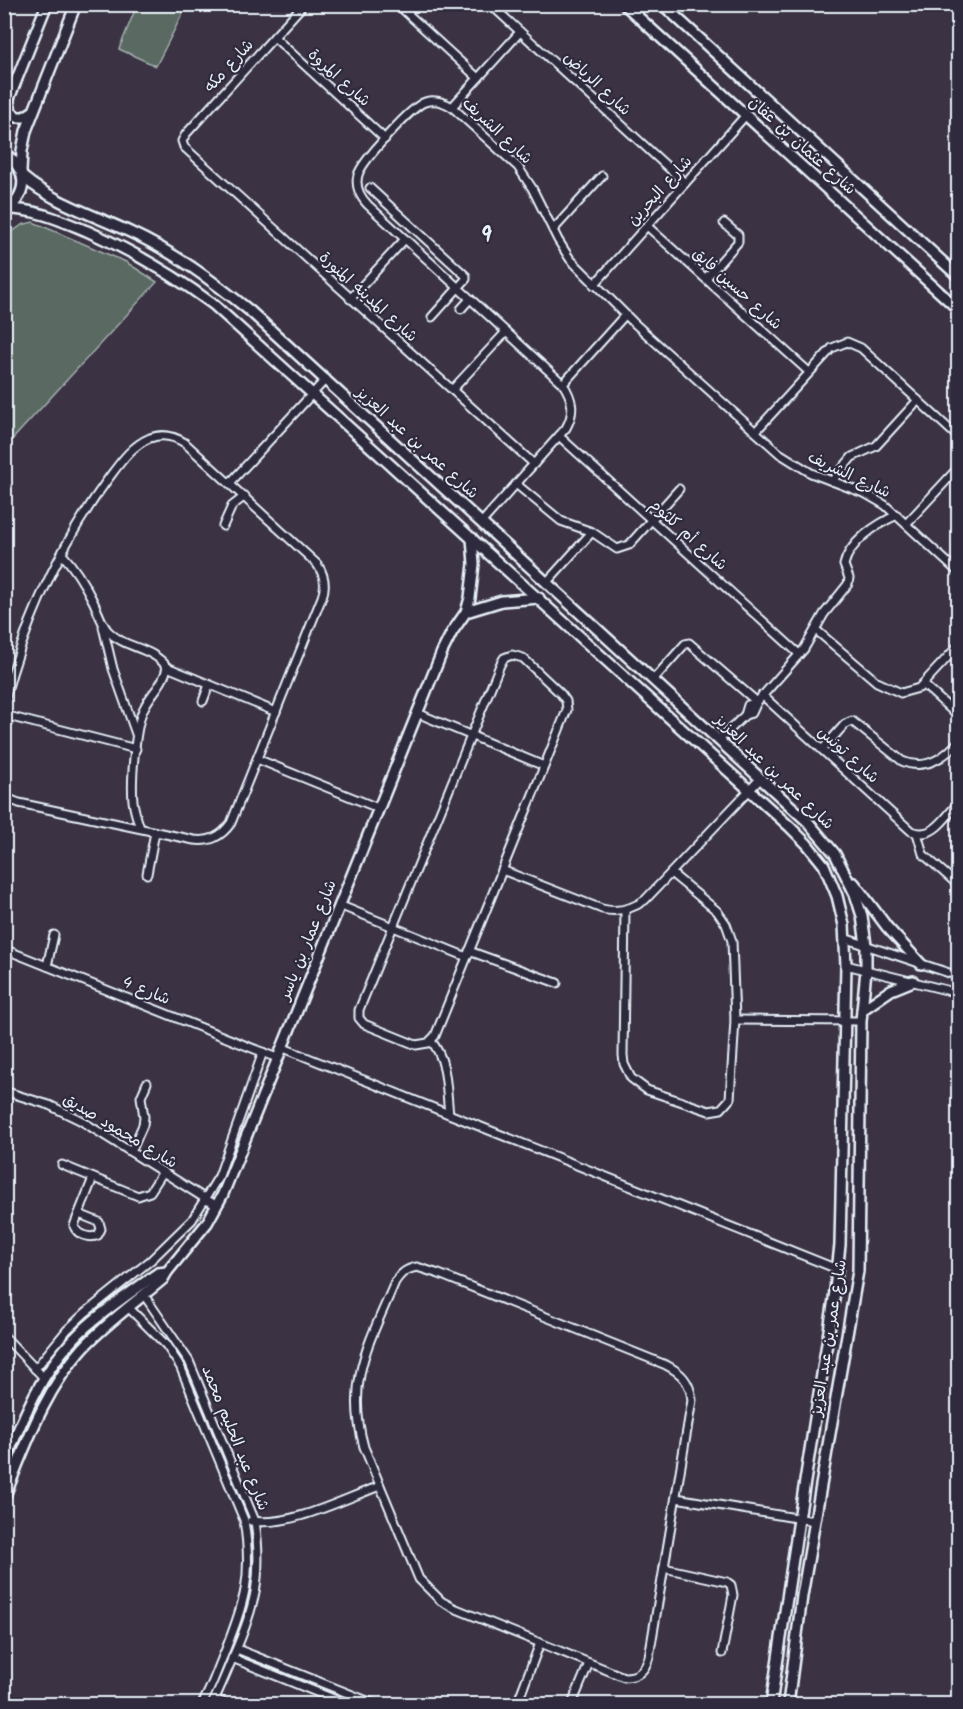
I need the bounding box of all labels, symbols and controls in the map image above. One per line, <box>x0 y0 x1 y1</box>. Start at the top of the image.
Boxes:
street label: شارع مكه <box>198 34 260 98</box>
street label: شارع المروة <box>302 43 376 113</box>
street label: شارع الرياض <box>557 46 637 122</box>
street label: شارع عثمان بن عفان <box>742 91 862 201</box>
street label: شارع الشريف <box>456 92 538 170</box>
street label: شارع البحرين <box>622 150 698 232</box>
district label: 9 <box>481 219 493 254</box>
street label: شارع حسين فايق <box>686 242 788 336</box>
street label: شارع المدينه المنورة <box>313 246 423 348</box>
street label: شارع عمر بن عبد العزيز <box>348 379 484 505</box>
street label: شارع الشريف <box>803 445 895 505</box>
street label: شارع أم كلثوم <box>643 493 733 577</box>
street label: شارع عمر بن عبد العزيز <box>707 707 840 836</box>
street label: شارع تونس <box>811 720 885 790</box>
street label: شارع عمار بن ياسر <box>272 876 344 1006</box>
street label: شارع 4 <box>118 970 174 1012</box>
street label: شارع محمود صديق <box>58 1087 182 1175</box>
street label: شارع عمر بن عبد العزيز <box>804 1258 854 1420</box>
street label: شارع عبد الحليم محمد <box>194 1362 276 1514</box>

